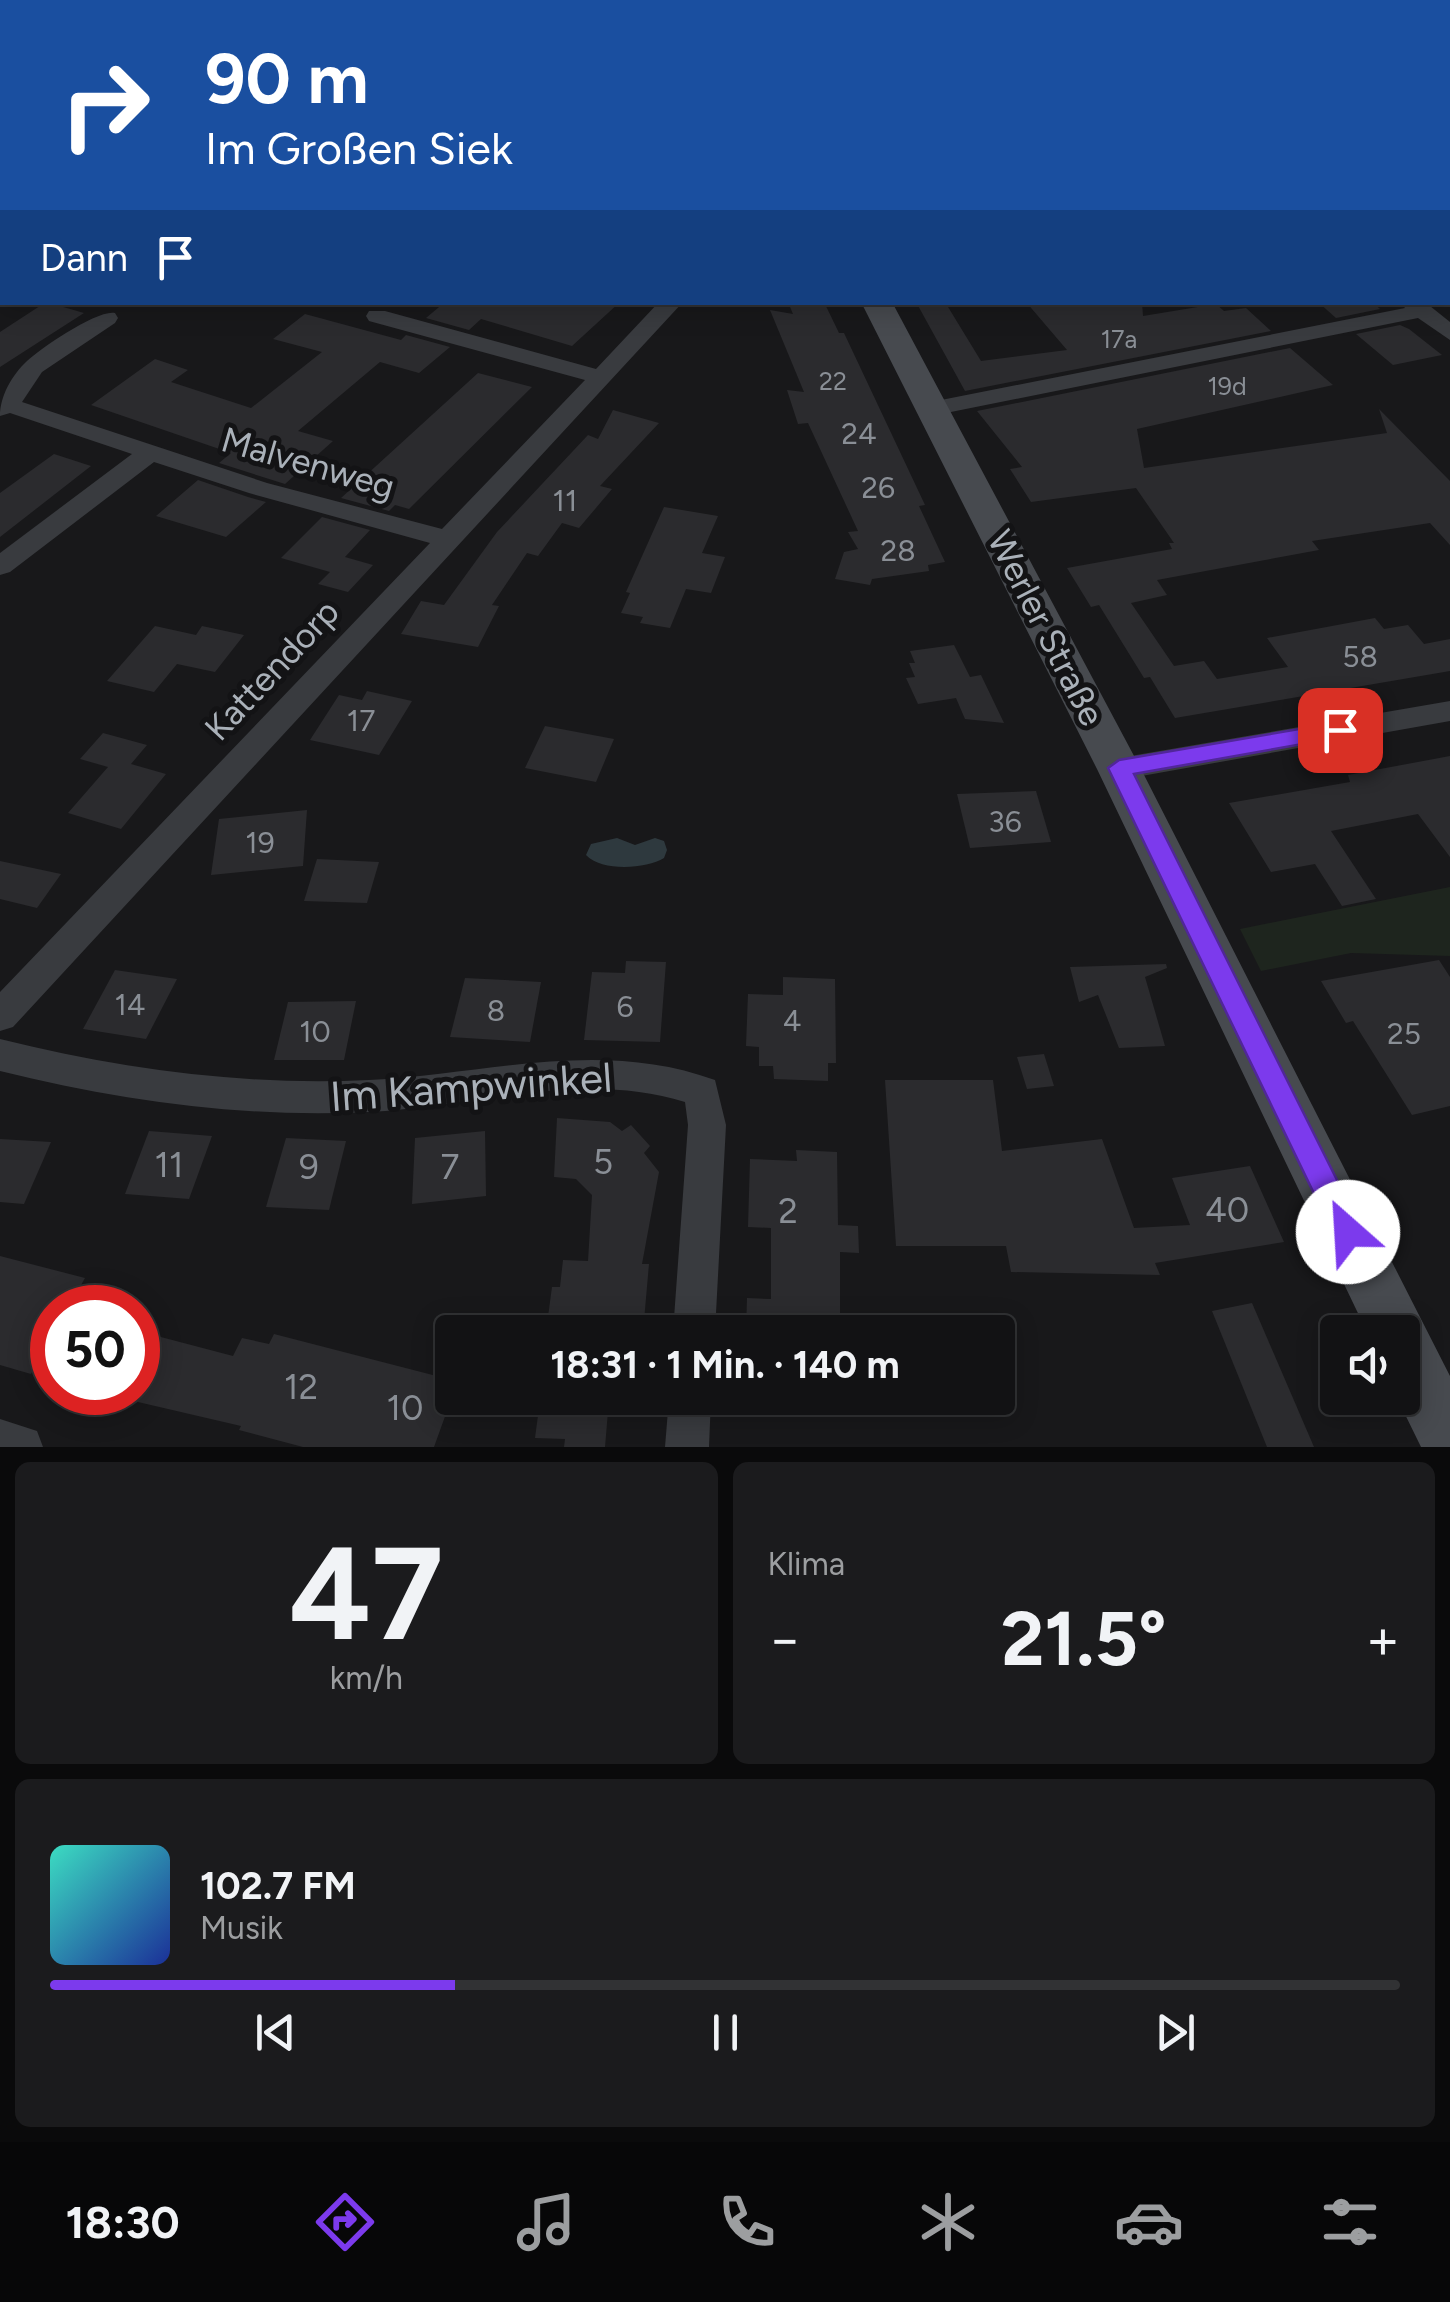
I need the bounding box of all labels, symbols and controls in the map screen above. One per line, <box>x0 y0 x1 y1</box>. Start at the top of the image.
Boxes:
text: 90 m <box>205 36 369 121</box>
icon: right <box>40 40 170 170</box>
text: Im Großen Siek <box>205 121 513 175</box>
icon: arrive <box>148 230 203 285</box>
text: Dann <box>40 235 128 281</box>
house number: 17a <box>1101 324 1137 354</box>
house number: 22 <box>819 366 847 396</box>
house number: 19d <box>1207 371 1247 401</box>
house number: 24 <box>841 415 877 452</box>
street label: Malvenweg <box>217 418 399 508</box>
house number: 26 <box>861 469 895 506</box>
house number: 11 <box>553 482 577 519</box>
street label: Werler Straße <box>979 523 1113 733</box>
house number: 28 <box>880 532 916 569</box>
street label: Kattendorp <box>196 591 348 749</box>
house number: 58 <box>1342 638 1378 675</box>
pin <box>1298 688 1383 773</box>
house number: 17 <box>347 702 375 739</box>
icon: arrive <box>1313 703 1368 758</box>
house number: 36 <box>988 803 1022 840</box>
house number: 19 <box>245 824 275 861</box>
house number: 14 <box>114 986 146 1023</box>
house number: 6 <box>617 988 634 1025</box>
house number: 8 <box>487 992 505 1029</box>
house number: 4 <box>783 1002 801 1039</box>
house number: 10 <box>299 1013 331 1050</box>
house number: 25 <box>1387 1015 1421 1052</box>
street label: Im Kampwinkel <box>328 1052 614 1122</box>
house number: 5 <box>593 1141 613 1183</box>
house number: 11 <box>155 1144 183 1186</box>
house number: 9 <box>299 1146 319 1188</box>
house number: 7 <box>441 1146 459 1188</box>
position arrow <box>1296 1180 1400 1284</box>
house number: 40 <box>1205 1189 1249 1231</box>
house number: 2 <box>778 1190 798 1232</box>
speed limit sign: 50 <box>30 1285 160 1415</box>
map controls <box>1320 1315 1420 1415</box>
button: sound <box>1320 1315 1420 1415</box>
text: 18:31 · 1 Min. · 140 m <box>550 1342 900 1388</box>
house number: 12 <box>284 1366 318 1408</box>
house number: 10 <box>387 1387 423 1429</box>
text: 47 <box>289 1516 444 1672</box>
text: Klima <box>768 1545 845 1583</box>
text: 21.5° <box>1001 1594 1167 1684</box>
text: − <box>768 1606 802 1672</box>
text: + <box>1366 1606 1400 1672</box>
text: km/h <box>330 1659 403 1697</box>
text: 102.7 FM <box>200 1863 356 1909</box>
text: Musik <box>200 1909 283 1947</box>
icon: previous <box>248 2005 303 2060</box>
icon: pause <box>698 2005 753 2060</box>
icon: next <box>1148 2005 1203 2060</box>
icon: directions <box>310 2187 380 2257</box>
icon: music <box>511 2187 581 2257</box>
icon: phone <box>712 2187 782 2257</box>
icon: climate <box>913 2187 983 2257</box>
icon: car <box>1114 2187 1184 2257</box>
icon: filters <box>1315 2187 1385 2257</box>
text: 18:30 <box>65 2195 180 2249</box>

